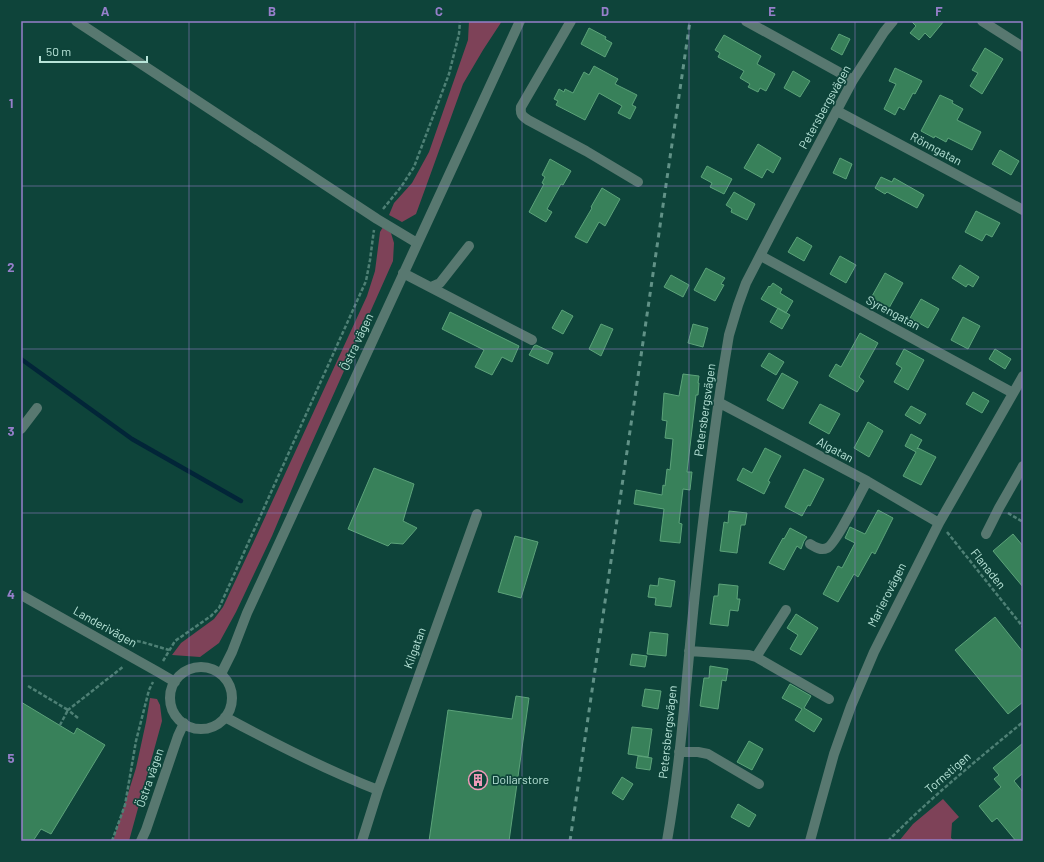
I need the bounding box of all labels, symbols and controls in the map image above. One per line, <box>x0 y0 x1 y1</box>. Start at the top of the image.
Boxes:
text: A <box>101 3 110 19</box>
text: B <box>268 3 276 19</box>
text: C <box>435 3 443 19</box>
text: D <box>601 3 609 19</box>
text: E <box>768 3 776 19</box>
text: F <box>935 3 943 19</box>
scale bar <box>40 38 147 64</box>
text: 50 m <box>46 44 71 58</box>
street label: Petersbergsvägen <box>795 62 853 151</box>
text: 1 <box>9 95 13 111</box>
street label: Rönngatan <box>908 129 965 167</box>
text: 2 <box>7 259 15 275</box>
street label: Syrengatan <box>864 292 923 332</box>
street label: Östra vägen <box>337 311 375 372</box>
street label: Petersbergsvägen <box>691 362 717 457</box>
text: 3 <box>7 423 15 439</box>
street label: Algatan <box>815 434 856 465</box>
street label: Flanaden <box>968 545 1009 591</box>
street label: Marierovägen <box>864 560 908 629</box>
text: 4 <box>7 586 15 602</box>
street label: Landerivägen <box>71 603 140 649</box>
street label: Kilgatan <box>400 625 428 670</box>
street label: Petersbergsvägen <box>655 685 679 779</box>
street label: Östra vägen <box>132 746 166 809</box>
street label: Tornstigen <box>922 749 973 796</box>
text: 5 <box>7 750 15 766</box>
building icon: Dollarstore <box>467 769 489 791</box>
place label: Dollarstore <box>492 772 549 786</box>

